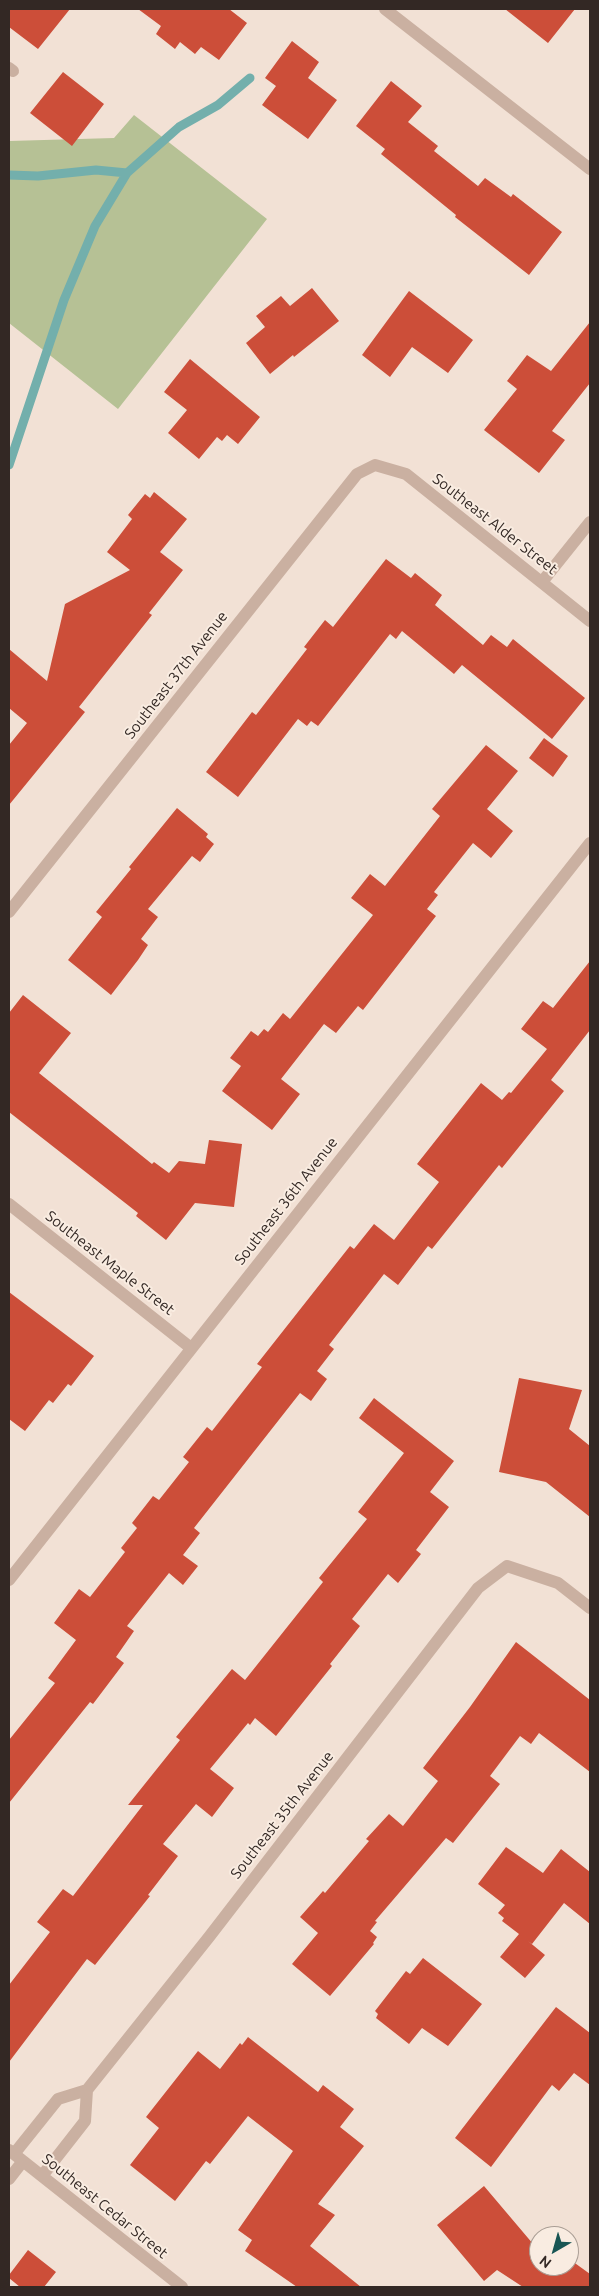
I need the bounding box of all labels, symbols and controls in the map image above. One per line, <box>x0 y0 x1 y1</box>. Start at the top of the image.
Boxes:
street label: Southeast Alder Street <box>429 470 561 578</box>
street label: Southeast 37th Avenue <box>121 608 231 742</box>
street label: Southeast 36th Avenue <box>231 1134 341 1268</box>
street label: Southeast Maple Street <box>42 1207 178 1319</box>
street label: Southeast 35th Avenue <box>227 1748 337 1882</box>
street label: Southeast Cedar Street <box>39 2150 171 2262</box>
north arrow <box>529 2226 579 2276</box>
text: N <box>536 2253 554 2272</box>

